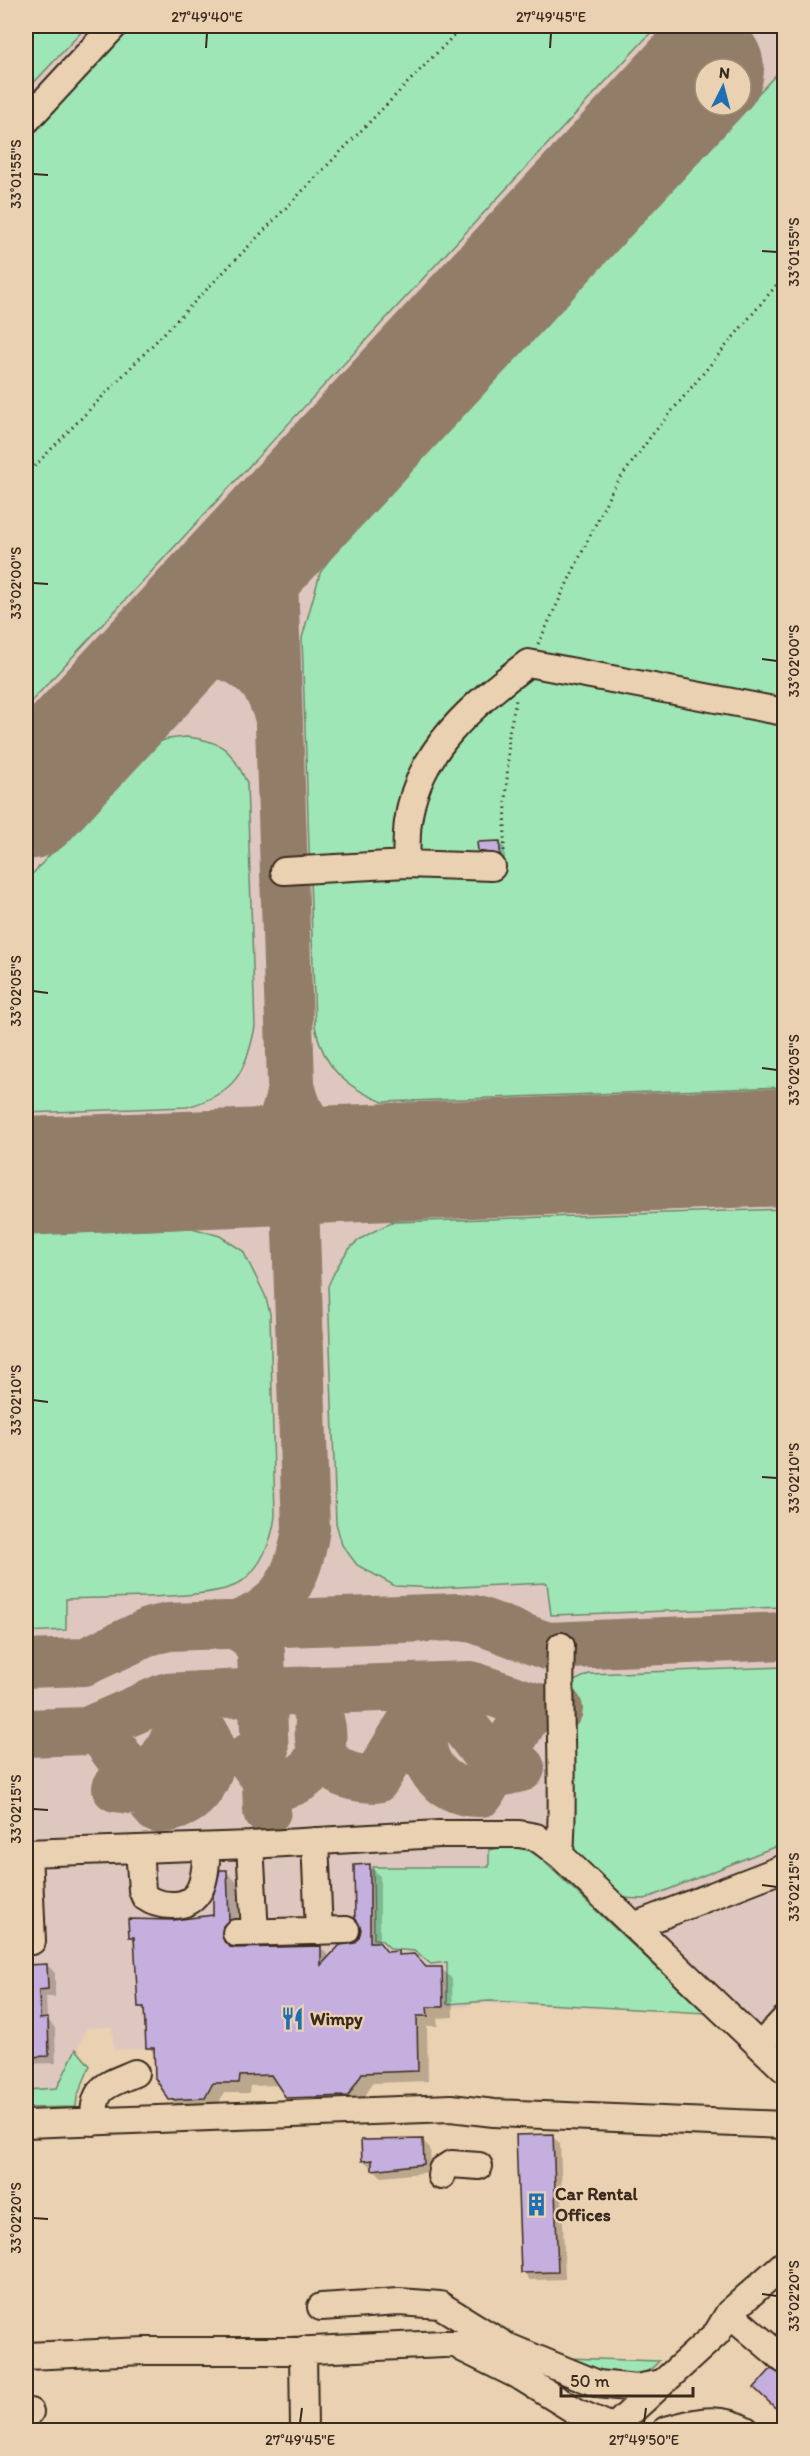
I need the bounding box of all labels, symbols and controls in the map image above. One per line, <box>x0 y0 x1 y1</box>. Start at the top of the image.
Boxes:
text: 27°49'40"E <box>171 8 243 26</box>
text: 27°49'45"E <box>516 8 586 26</box>
north arrow <box>693 57 753 117</box>
text: N <box>718 63 731 83</box>
text: 33°01'55"S <box>7 139 25 209</box>
text: 33°01'55"S <box>785 217 803 287</box>
text: 33°02'00"S <box>7 546 25 620</box>
text: 33°02'00"S <box>785 624 803 698</box>
text: 33°02'05"S <box>7 955 25 1027</box>
text: 33°02'05"S <box>785 1034 803 1106</box>
text: 33°02'10"S <box>7 1365 25 1435</box>
text: 33°02'10"S <box>785 1443 803 1513</box>
text: 33°02'15"S <box>7 1774 25 1844</box>
text: 33°02'15"S <box>785 1852 803 1922</box>
restaurant icon: Wimpy <box>279 2006 305 2032</box>
place label: Wimpy <box>310 2008 363 2030</box>
text: 33°02'20"S <box>7 2182 25 2254</box>
place label: Car Rental Offices <box>555 2183 639 2226</box>
building icon: Car Rental Offices <box>524 2191 550 2217</box>
text: 33°02'20"S <box>785 2260 803 2332</box>
scale bar <box>561 2360 693 2398</box>
text: 50 m <box>570 2370 610 2392</box>
text: 27°49'45"E <box>265 2431 335 2449</box>
text: 27°49'50"E <box>609 2431 679 2449</box>

